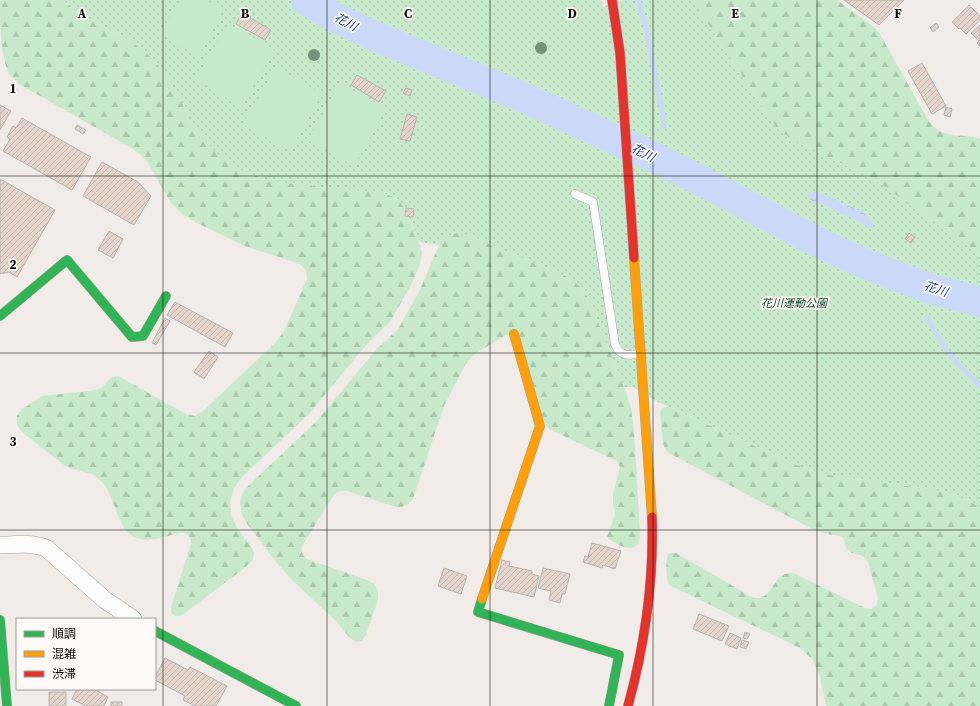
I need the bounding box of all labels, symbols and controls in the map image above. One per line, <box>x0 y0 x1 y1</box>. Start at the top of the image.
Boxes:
text: A <box>78 5 87 22</box>
text: B <box>241 5 250 22</box>
text: C <box>404 5 412 22</box>
text: D <box>567 5 577 22</box>
text: E <box>731 5 739 22</box>
text: F <box>894 5 902 22</box>
water label: 花川 <box>332 9 362 36</box>
text: 1 <box>9 80 17 97</box>
water label: 花川 <box>629 141 659 166</box>
text: 2 <box>9 256 17 273</box>
water label: 花川 <box>922 278 952 301</box>
park label: 花川運動公園 <box>761 296 829 311</box>
text: 3 <box>9 433 17 450</box>
legend <box>16 618 156 690</box>
text: 順調 <box>52 626 76 642</box>
text: 混雑 <box>52 646 76 662</box>
text: 渋滞 <box>52 666 76 682</box>

